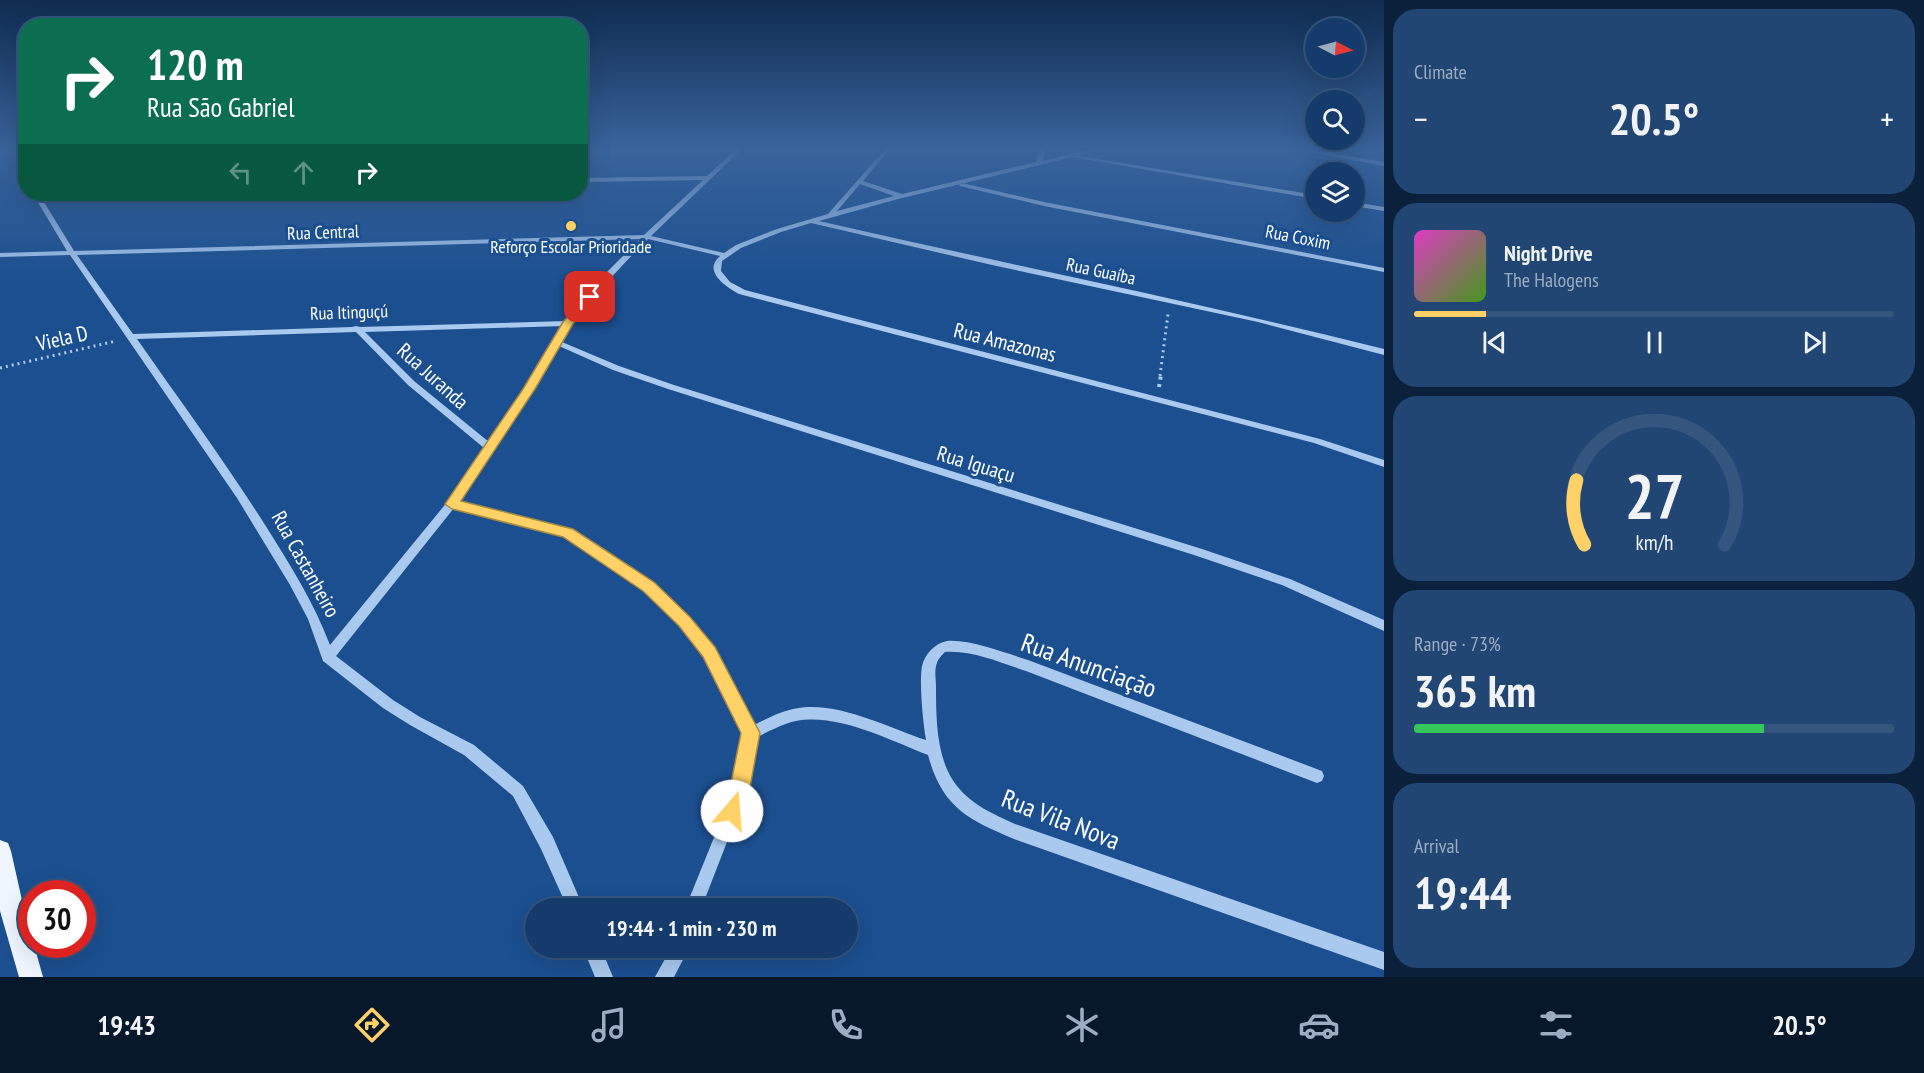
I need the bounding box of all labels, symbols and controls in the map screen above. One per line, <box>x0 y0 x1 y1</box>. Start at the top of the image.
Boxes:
north arrow <box>1305 18 1365 78</box>
map controls <box>1305 18 1365 222</box>
text: 120 m <box>147 37 244 92</box>
icon: right <box>48 42 126 120</box>
text: Climate <box>1414 59 1467 85</box>
text: 20.5° <box>1609 89 1699 147</box>
text: Rua São Gabriel <box>147 90 294 124</box>
button: search <box>1305 90 1365 150</box>
text: − <box>1414 97 1428 140</box>
text: + <box>1880 97 1894 140</box>
icon: left <box>224 156 257 189</box>
icon: ahead <box>287 156 320 189</box>
icon: right <box>350 156 383 189</box>
button: layers <box>1305 162 1365 222</box>
street label: Rua Central <box>287 219 360 245</box>
marker: Reforço Escolar Prioridade <box>564 219 578 233</box>
street label: Rua Coxim <box>1264 219 1332 255</box>
place label: Reforço Escolar Prioridade <box>490 235 652 258</box>
text: Night Drive <box>1504 239 1593 267</box>
street label: Rua Guaíba <box>1064 252 1138 290</box>
text: The Halogens <box>1504 267 1599 293</box>
pin <box>564 271 615 322</box>
icon: arrive <box>573 280 606 313</box>
street label: Rua Itinguçú <box>310 299 388 325</box>
street label: Rua Amazonas <box>951 316 1059 368</box>
street label: Viela D <box>33 319 90 357</box>
icon: previous <box>1478 326 1511 359</box>
icon: pause <box>1638 326 1671 359</box>
icon: next <box>1798 326 1831 359</box>
street label: Rua Juranda <box>392 337 474 415</box>
street label: Rua Iguaçu <box>934 439 1018 489</box>
text: 27 <box>1624 456 1684 537</box>
street label: Rua Castanheiro <box>266 506 346 622</box>
text: km/h <box>1635 529 1673 557</box>
street label: Rua Anunciação <box>1017 625 1161 705</box>
text: Range · 73% <box>1414 631 1501 657</box>
text: 365 km <box>1414 661 1536 719</box>
position arrow <box>700 779 764 843</box>
street label: Rua Vila Nova <box>997 781 1125 857</box>
text: Arrival <box>1414 833 1459 859</box>
text: 19:44 <box>1414 863 1511 921</box>
speed limit sign: 30 <box>18 880 96 958</box>
text: 19:44 · 1 min · 230 m <box>606 914 777 942</box>
icon: directions <box>351 1004 393 1046</box>
icon: music <box>588 1004 630 1046</box>
icon: phone <box>825 1004 867 1046</box>
icon: climate <box>1061 1004 1103 1046</box>
icon: car <box>1298 1004 1340 1046</box>
icon: filters <box>1535 1004 1577 1046</box>
text: 19:43 <box>97 1008 156 1042</box>
text: 20.5° <box>1772 1008 1826 1042</box>

